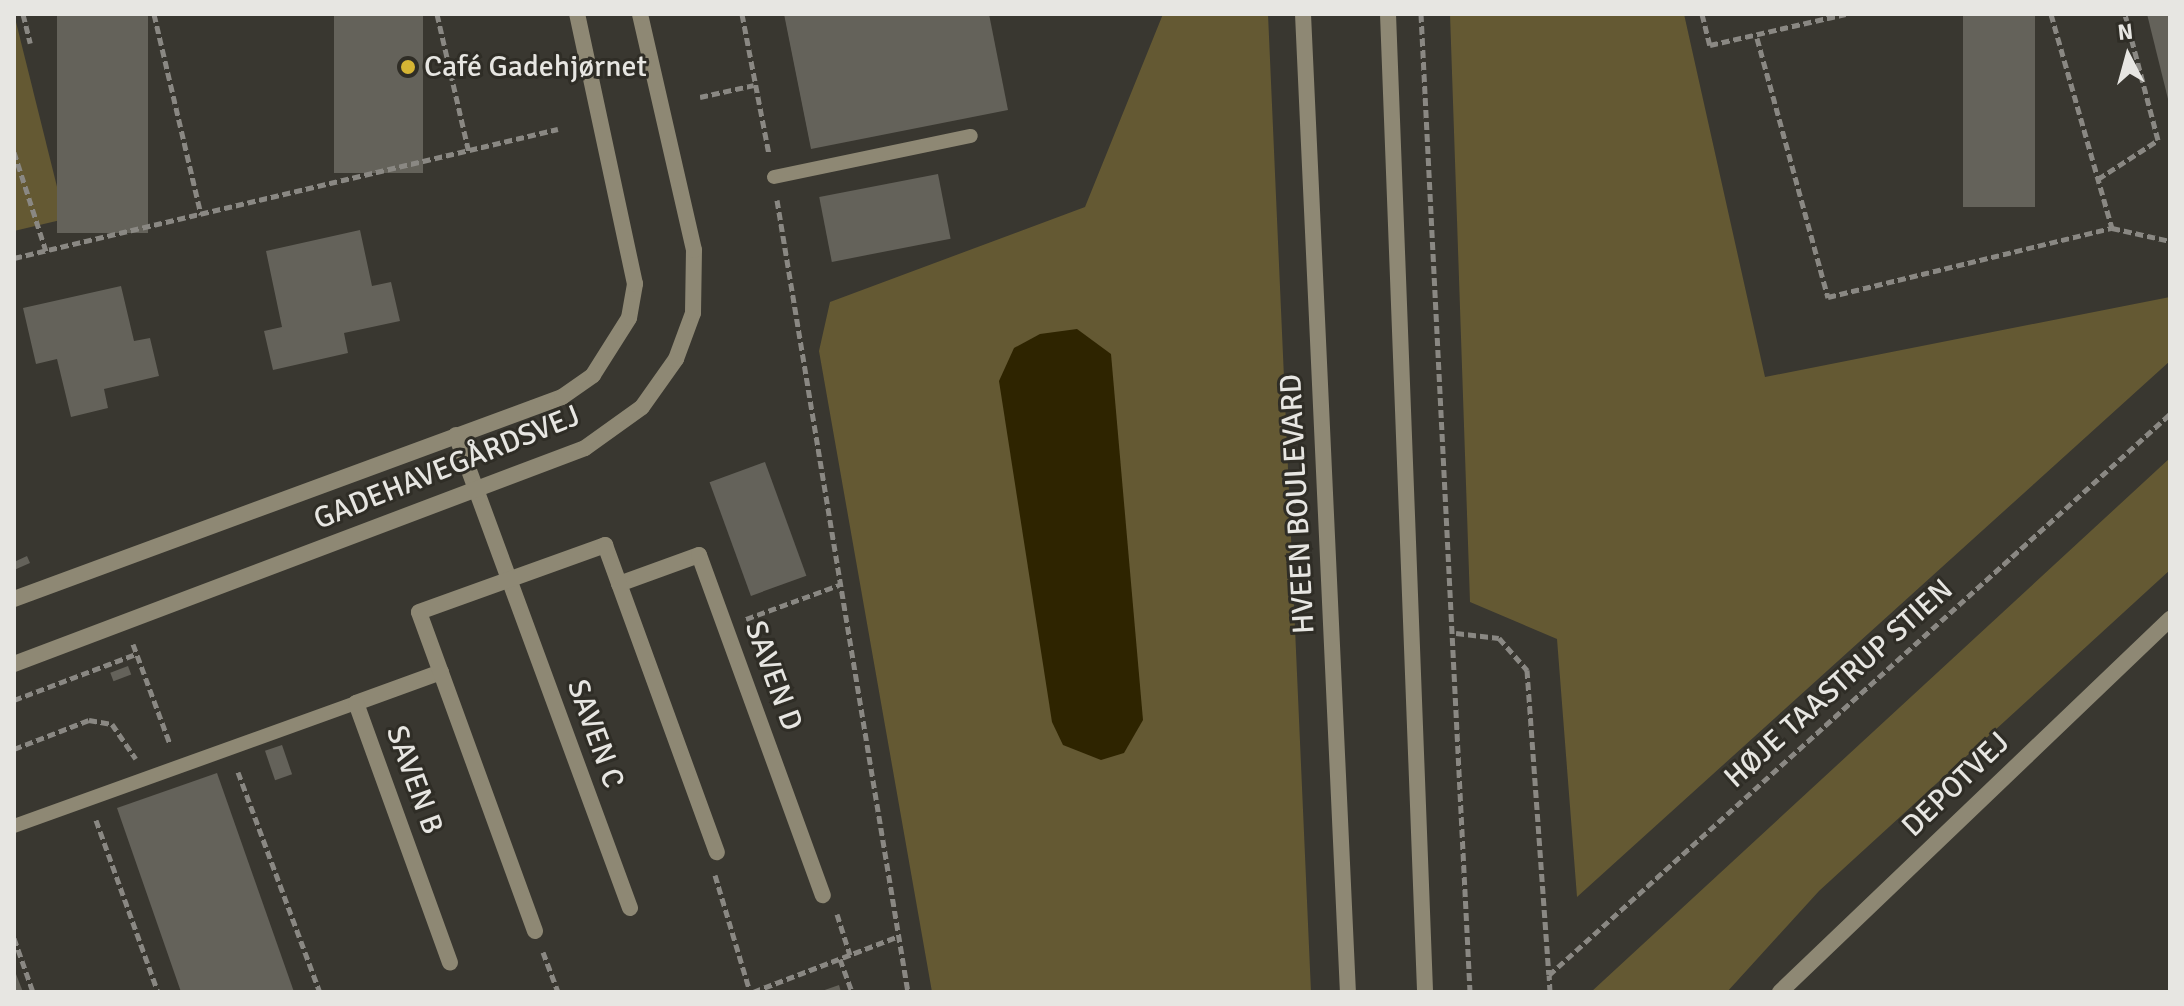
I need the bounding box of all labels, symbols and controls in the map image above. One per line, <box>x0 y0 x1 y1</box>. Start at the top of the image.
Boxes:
north arrow <box>2088 16 2168 96</box>
text: N <box>2116 17 2134 46</box>
place label: Café Gadehjørnet <box>424 49 647 85</box>
marker: Café Gadehjørnet <box>399 58 417 76</box>
street label: HVEEN BOULEVARD <box>1273 373 1323 635</box>
street label: GADEHAVEGÅRDSVEJ <box>309 398 585 538</box>
street label: HØJE TAASTRUP STIEN <box>1717 572 1961 796</box>
street label: SAVEN D <box>737 616 809 736</box>
street label: SAVEN C <box>559 675 631 793</box>
street label: SAVEN B <box>378 721 450 839</box>
street label: DEPOTVEJ <box>1895 725 2017 845</box>

